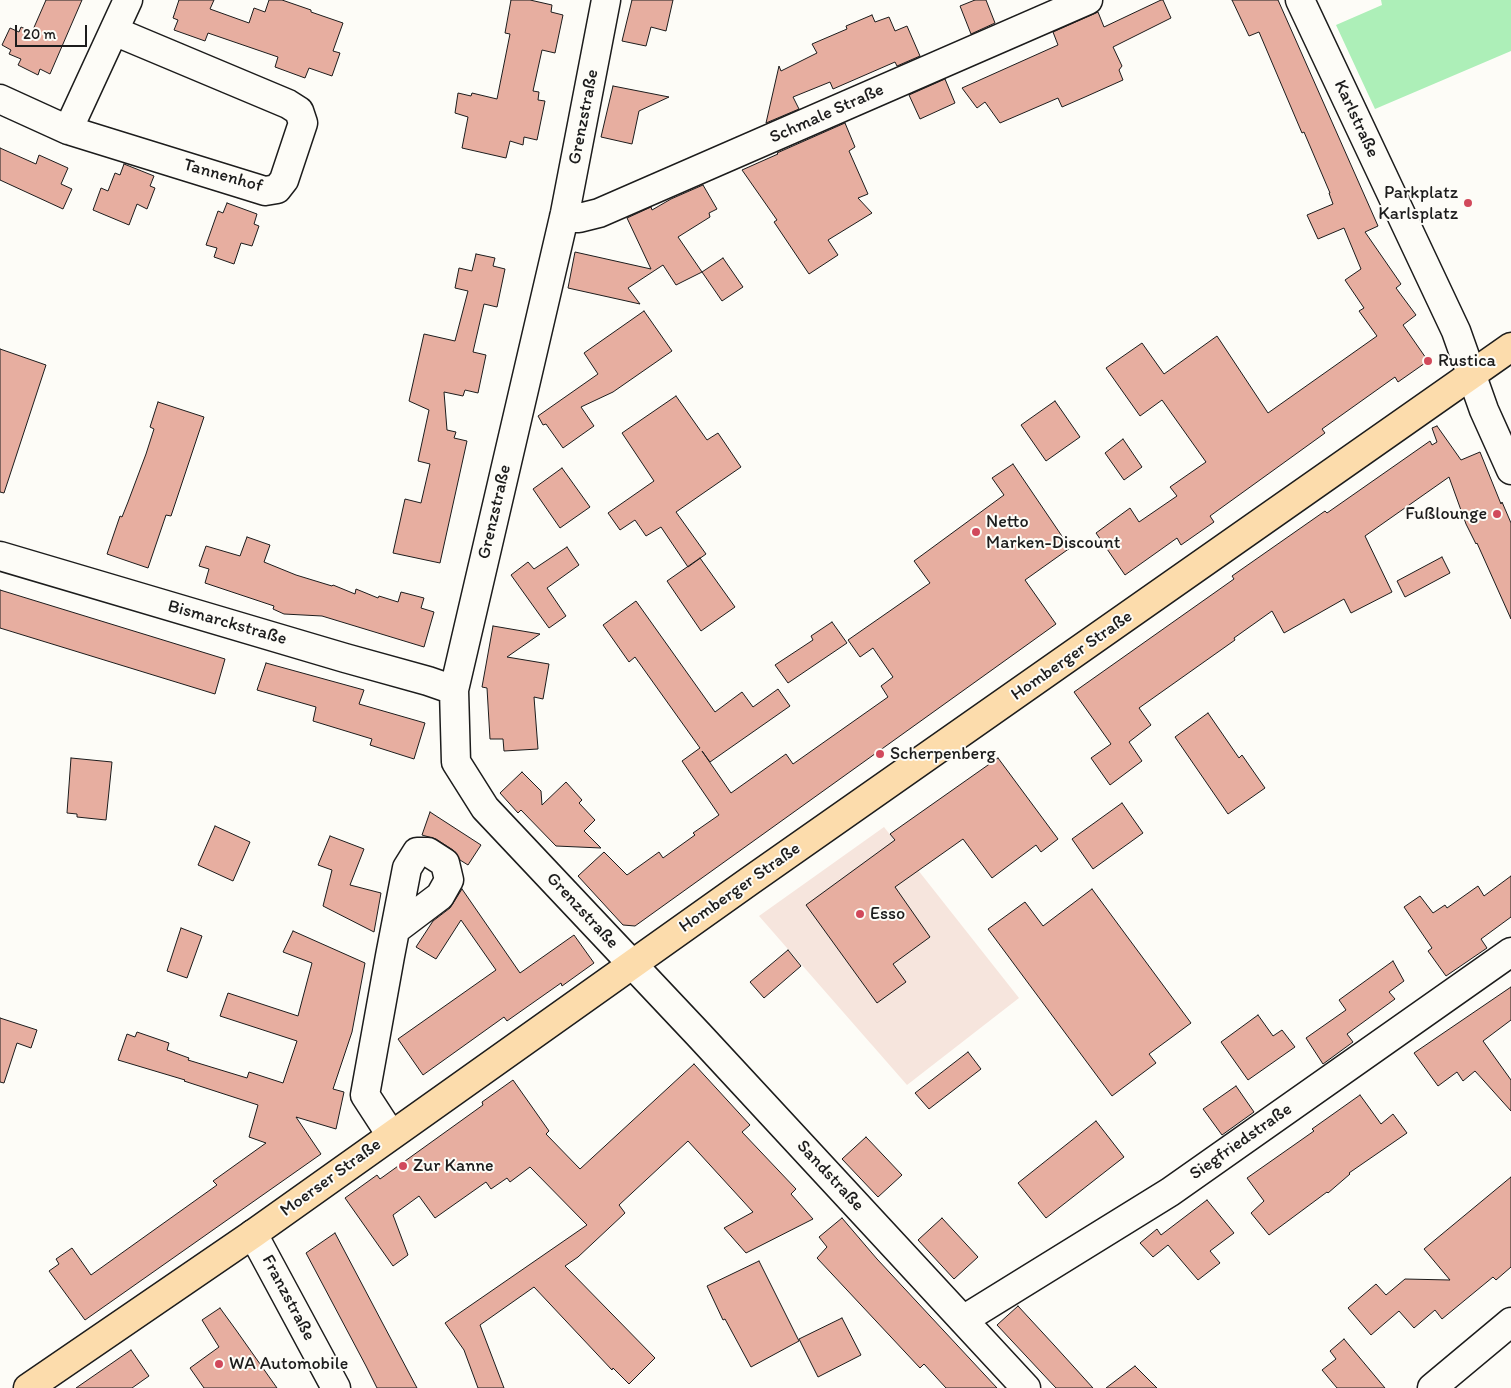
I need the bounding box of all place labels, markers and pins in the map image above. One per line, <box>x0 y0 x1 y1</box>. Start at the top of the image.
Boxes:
place label: Parkplatz Karlsplatz <box>1378 182 1458 224</box>
marker: Parkplatz Karlsplatz <box>1462 197 1474 209</box>
place label: Rustica <box>1438 350 1496 372</box>
marker: Rustica <box>1422 355 1434 367</box>
place label: Fußlounge <box>1405 503 1487 525</box>
marker: Fußlounge <box>1491 508 1503 520</box>
place label: Netto Marken-Discount <box>986 511 1121 554</box>
marker: Netto Marken-Discount <box>970 526 982 538</box>
place label: Scherpenberg <box>890 743 996 765</box>
marker: Scherpenberg <box>874 748 886 760</box>
place label: Esso <box>870 903 905 925</box>
marker: Esso <box>854 908 866 920</box>
place label: Zur Kanne <box>413 1155 494 1177</box>
marker: Zur Kanne <box>397 1160 409 1172</box>
place label: WA Automobile <box>229 1353 348 1375</box>
marker: WA Automobile <box>213 1358 225 1370</box>

